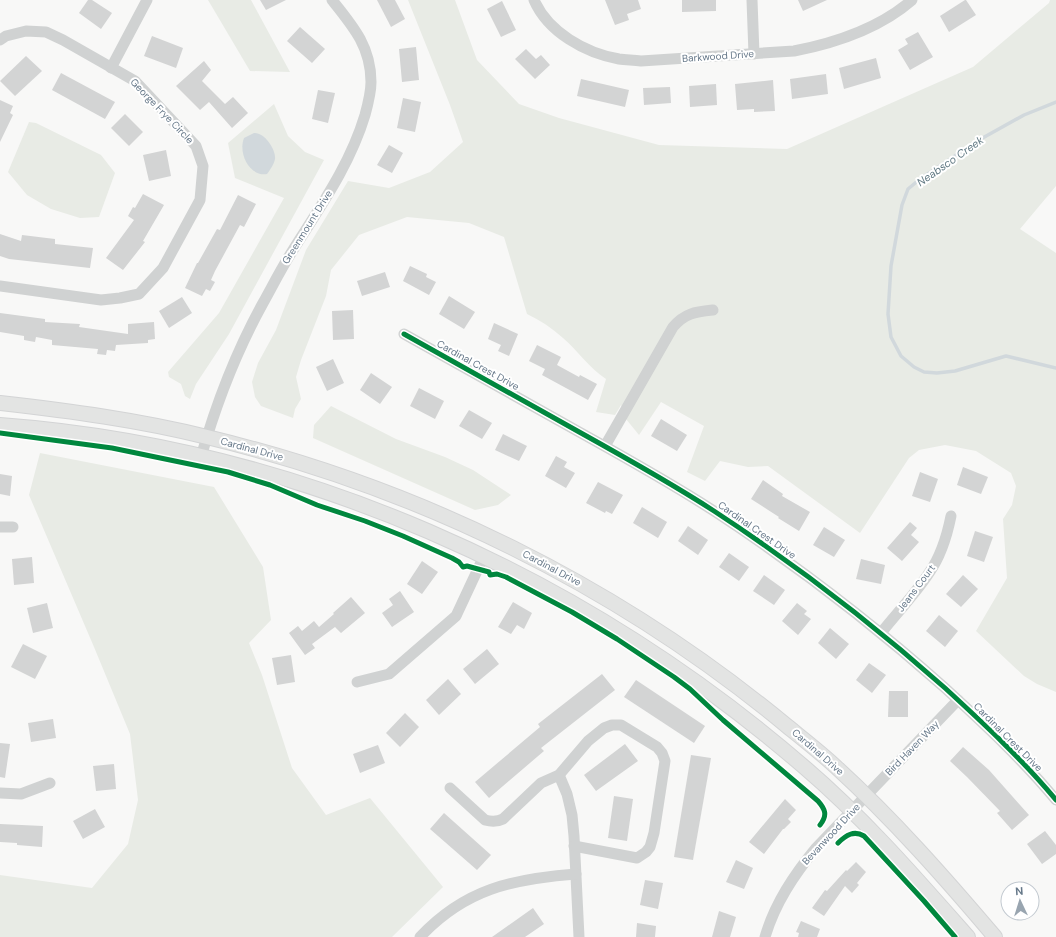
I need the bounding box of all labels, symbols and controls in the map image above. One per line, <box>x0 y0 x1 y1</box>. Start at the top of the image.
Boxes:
street label: Barkwood Drive <box>682 47 755 65</box>
street label: George Frye Circle <box>128 76 197 147</box>
water label: Neabsco Creek <box>914 133 986 189</box>
street label: Greenmount Drive <box>279 187 335 266</box>
street label: Cardinal Crest Drive <box>434 337 522 393</box>
street label: Cardinal Drive <box>219 434 285 464</box>
street label: Cardinal Crest Drive <box>715 498 799 562</box>
street label: Cardinal Drive <box>520 547 584 589</box>
street label: Jeans Court <box>894 562 938 614</box>
street label: Cardinal Crest Drive <box>971 700 1045 774</box>
street label: Bird Haven Way <box>882 717 942 778</box>
street label: Cardinal Drive <box>789 726 847 778</box>
street label: Bevanwood Drive <box>799 800 863 868</box>
north arrow <box>1000 881 1040 921</box>
text: N <box>1015 884 1024 898</box>

